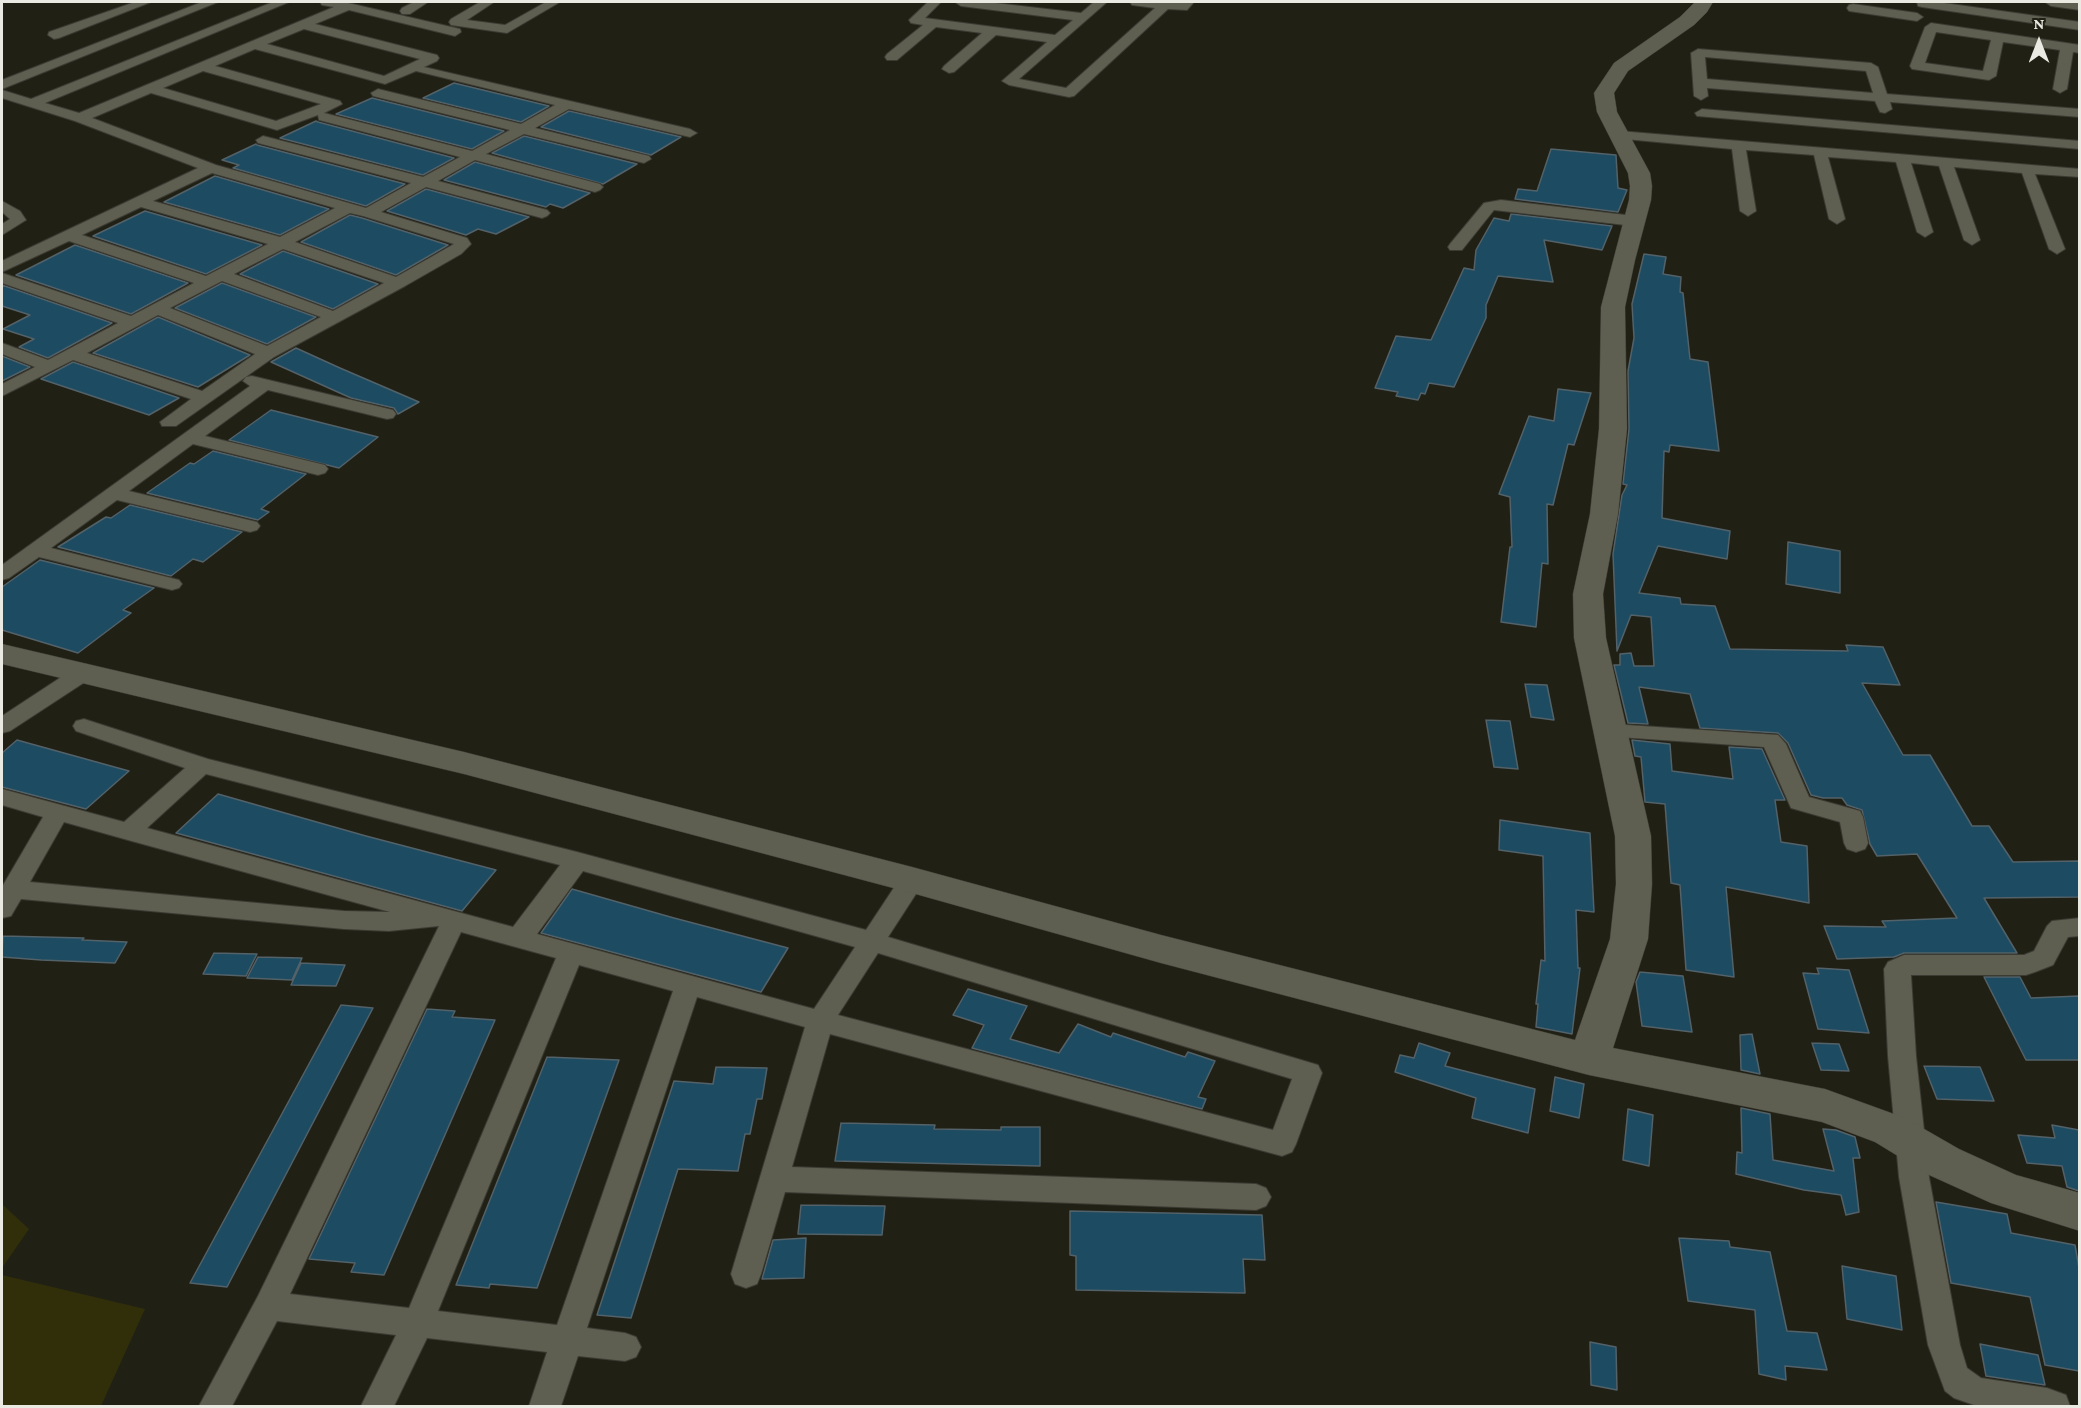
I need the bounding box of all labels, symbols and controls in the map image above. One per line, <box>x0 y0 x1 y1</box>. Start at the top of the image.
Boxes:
north arrow <box>2009 12 2069 72</box>
text: N <box>2034 15 2044 32</box>

